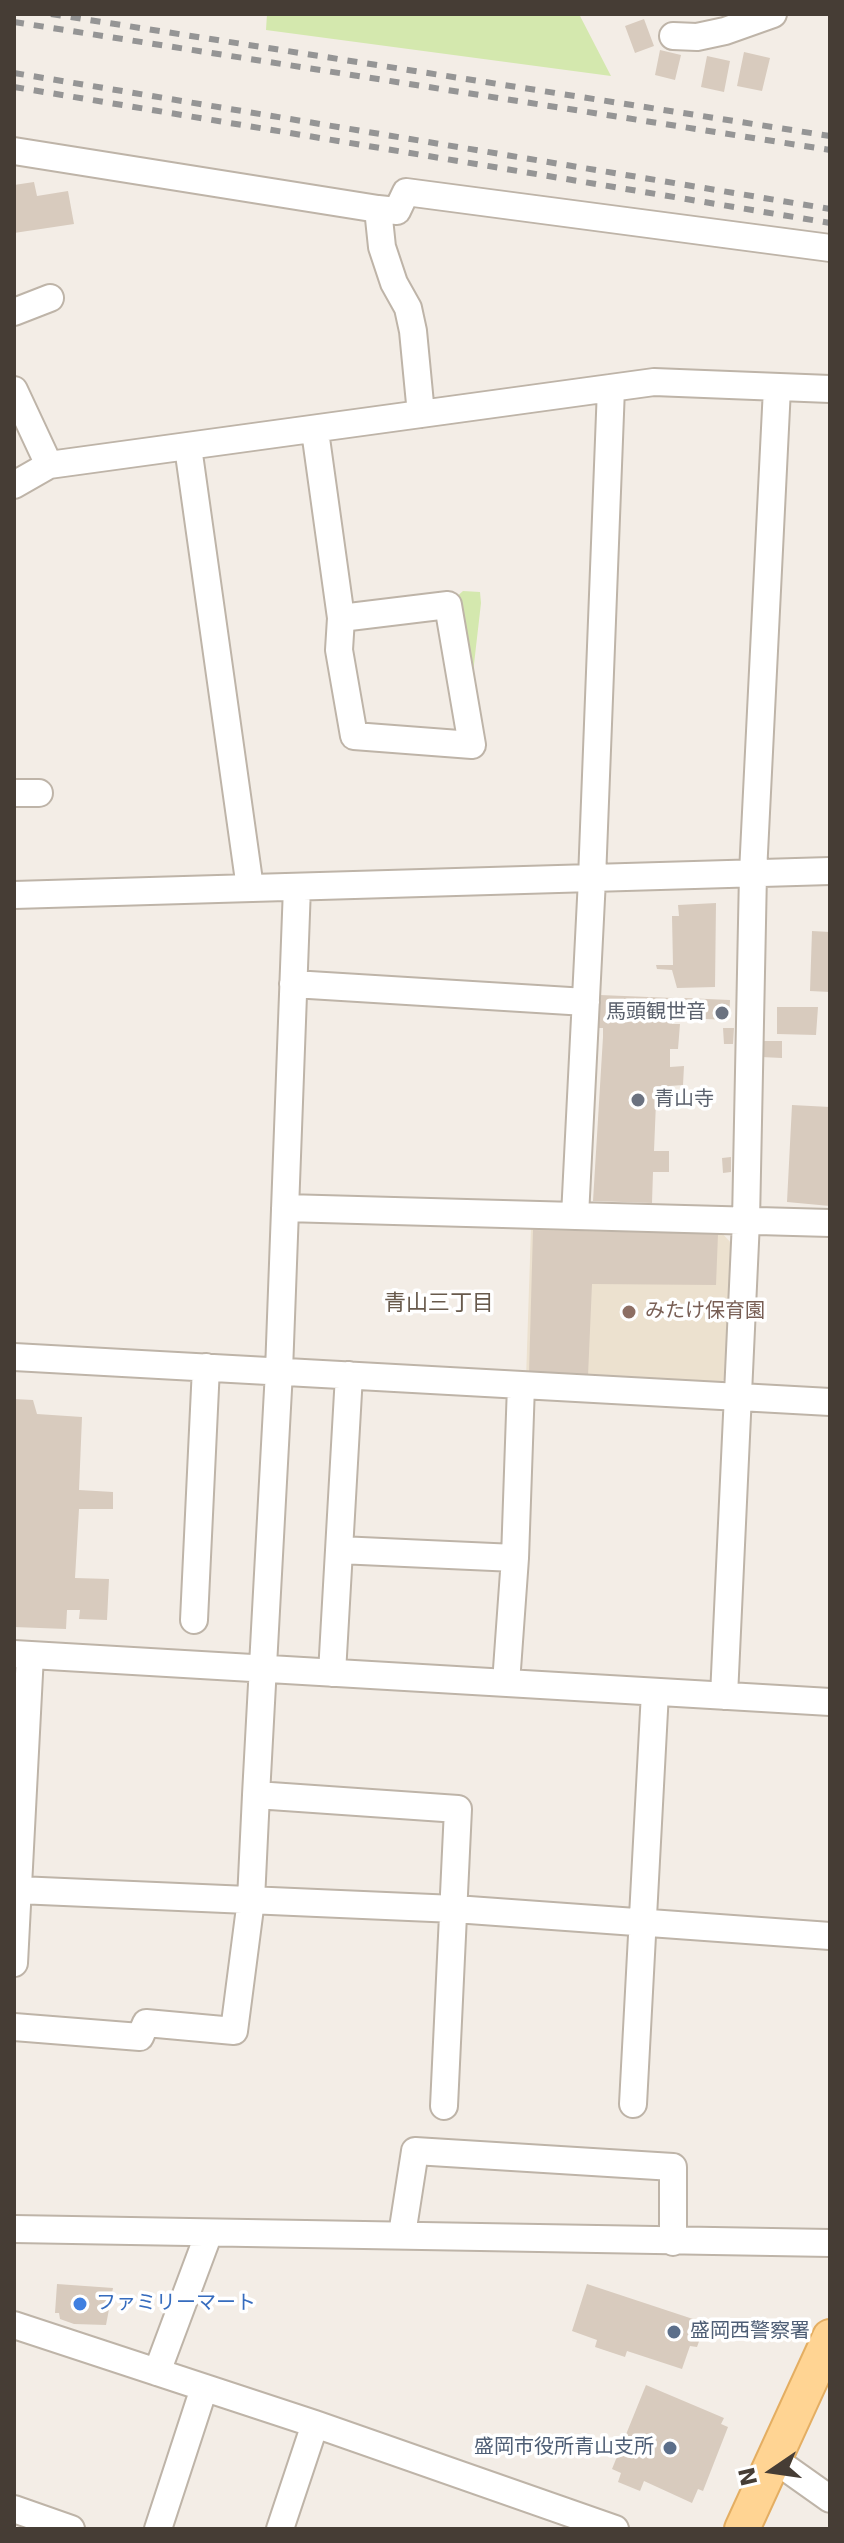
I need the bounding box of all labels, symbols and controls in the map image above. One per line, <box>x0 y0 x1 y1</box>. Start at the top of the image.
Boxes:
place label: 馬頭観世音 <box>606 1001 706 1025</box>
marker: 馬頭観世音 <box>713 1004 731 1022</box>
place label: 青山寺 <box>654 1088 714 1112</box>
marker: 青山寺 <box>629 1091 647 1109</box>
district label: 青山三丁目 <box>384 1291 494 1317</box>
place label: みたけ保育園 <box>645 1300 765 1324</box>
marker: みたけ保育園 <box>620 1303 638 1321</box>
place label: ファミリーマート <box>96 2292 256 2316</box>
marker: ファミリーマート <box>71 2295 89 2313</box>
place label: 盛岡西警察署 <box>690 2320 810 2344</box>
marker: 盛岡西警察署 <box>665 2323 683 2341</box>
north arrow <box>732 2431 812 2511</box>
place label: 盛岡市役所青山支所 <box>474 2436 654 2460</box>
marker: 盛岡市役所青山支所 <box>661 2439 679 2457</box>
text: N <box>734 2465 762 2488</box>

